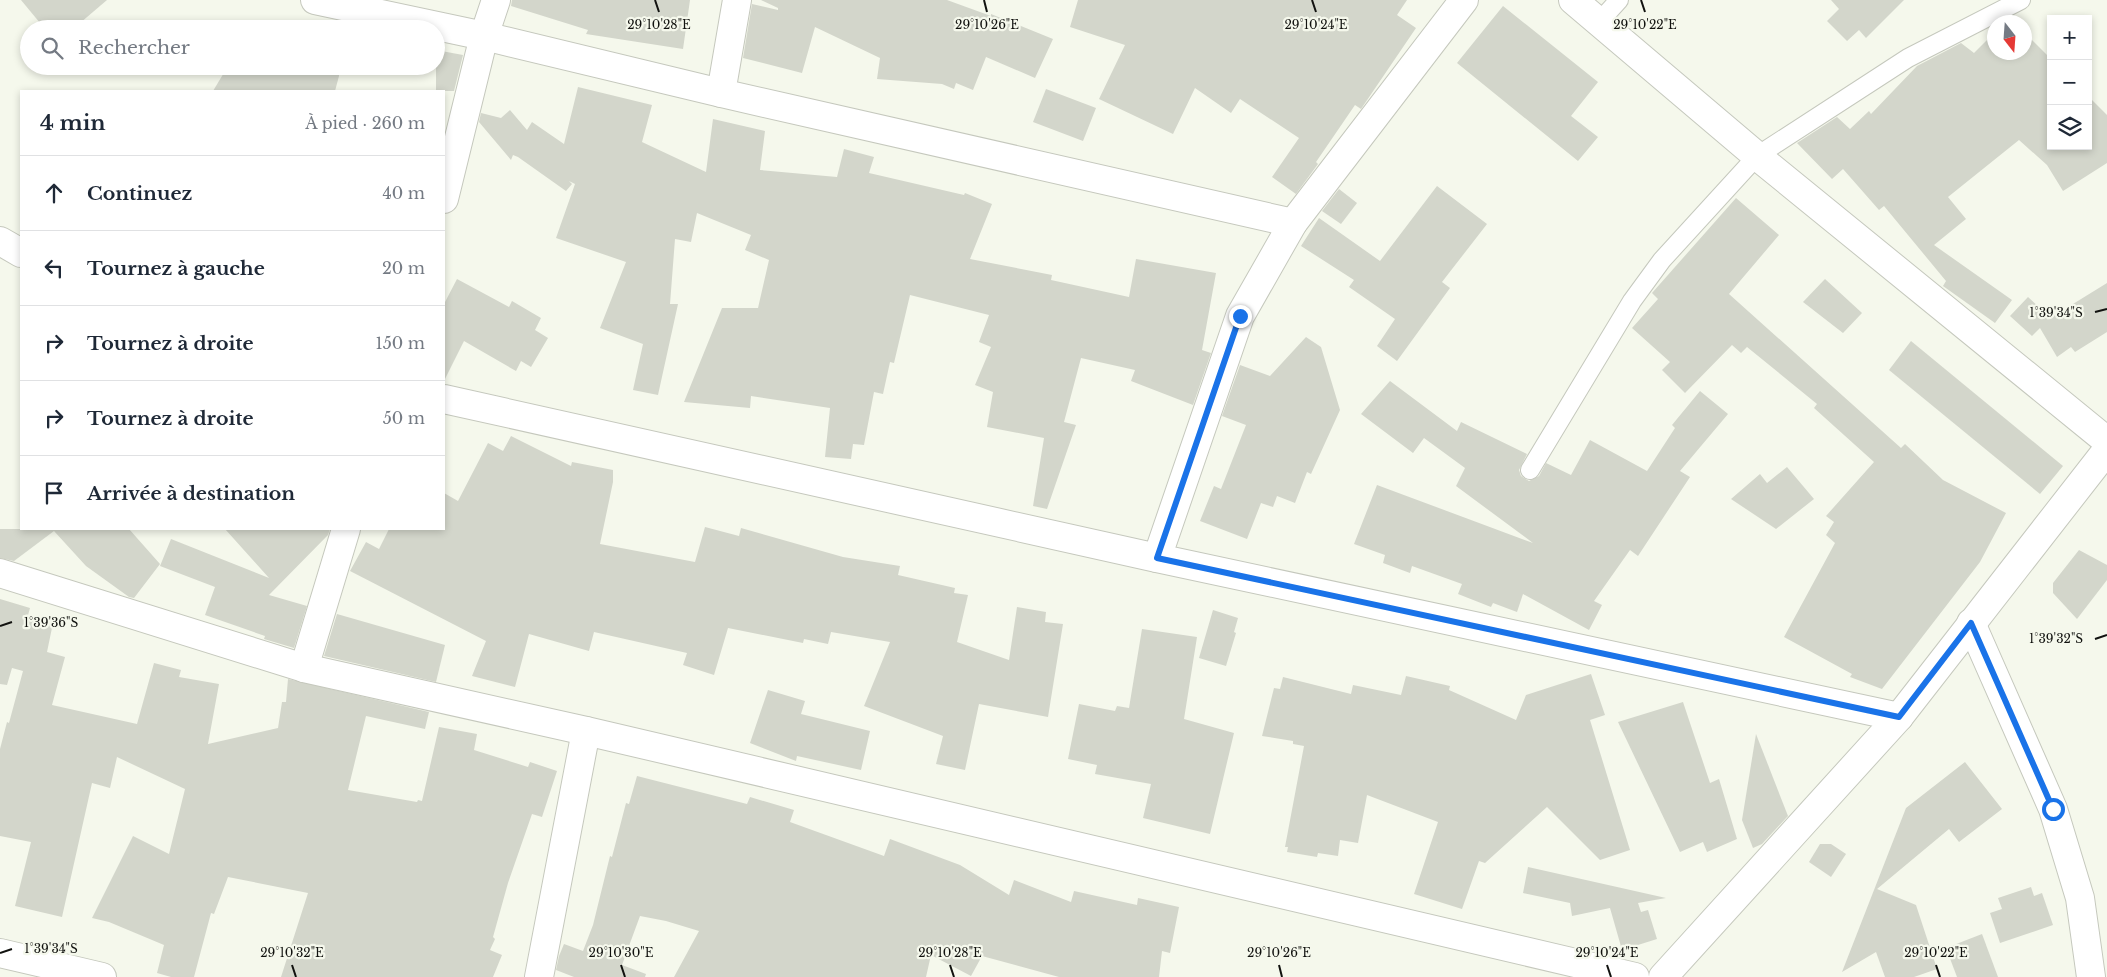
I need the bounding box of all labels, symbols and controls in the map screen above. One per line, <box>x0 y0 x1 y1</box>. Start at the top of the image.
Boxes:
north arrow <box>1987 15 2032 60</box>
map controls <box>2047 15 2092 150</box>
button: + <box>2047 15 2092 60</box>
text: 29°10'28"E <box>627 17 691 32</box>
text: 29°10'26"E <box>955 17 1019 32</box>
text: 29°10'24"E <box>1284 17 1348 32</box>
text: 29°10'22"E <box>1613 17 1677 32</box>
search box <box>20 20 445 75</box>
icon: search <box>38 34 66 62</box>
text: Rechercher <box>78 36 190 59</box>
button: − <box>2047 60 2092 105</box>
button: layers <box>2047 105 2092 150</box>
text: 4 min <box>40 110 106 136</box>
text: À pied · 260 m <box>305 113 425 133</box>
icon: ahead <box>40 179 68 207</box>
text: Continuez <box>87 182 192 205</box>
text: 40 m <box>382 183 425 203</box>
icon: left <box>40 254 68 282</box>
text: Tournez à gauche <box>87 257 265 280</box>
text: 20 m <box>382 258 425 278</box>
route end <box>1229 305 1252 328</box>
text: 1°39'34"S <box>2029 305 2083 320</box>
icon: right <box>40 329 68 357</box>
text: Tournez à droite <box>87 332 254 355</box>
text: 150 m <box>376 333 425 353</box>
icon: right <box>40 404 68 432</box>
text: Tournez à droite <box>87 407 254 430</box>
text: 50 m <box>383 408 425 428</box>
icon: arrive <box>40 479 68 507</box>
text: Arrivée à destination <box>87 482 295 505</box>
text: 1°39'36"S <box>24 615 78 630</box>
text: 1°39'32"S <box>2029 631 2083 646</box>
route start <box>2042 798 2065 821</box>
text: 1°39'34"S <box>24 941 78 956</box>
text: 29°10'32"E <box>260 945 324 960</box>
text: 29°10'30"E <box>589 945 654 960</box>
text: 29°10'28"E <box>918 945 982 960</box>
text: 29°10'26"E <box>1247 945 1311 960</box>
text: 29°10'24"E <box>1575 945 1639 960</box>
text: 29°10'22"E <box>1904 945 1968 960</box>

